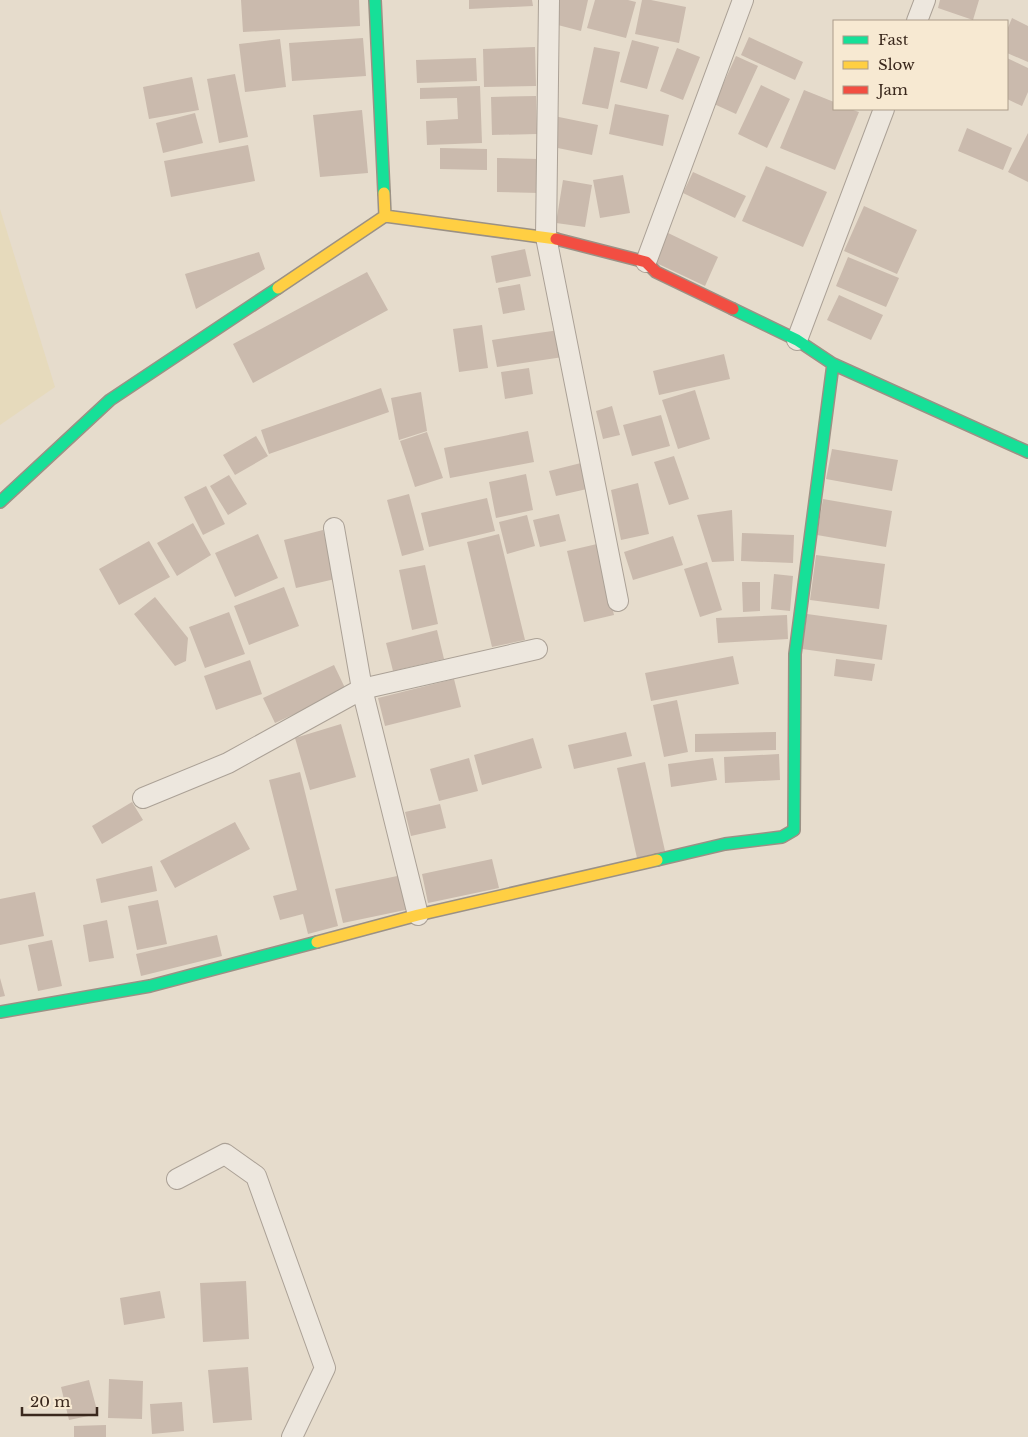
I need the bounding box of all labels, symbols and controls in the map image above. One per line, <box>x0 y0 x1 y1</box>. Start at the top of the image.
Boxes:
legend <box>833 20 1008 110</box>
text: Fast <box>878 30 909 49</box>
text: Slow <box>878 55 915 74</box>
text: Jam <box>876 80 908 99</box>
scale bar <box>22 1384 98 1416</box>
text: 20 m <box>30 1392 70 1411</box>

